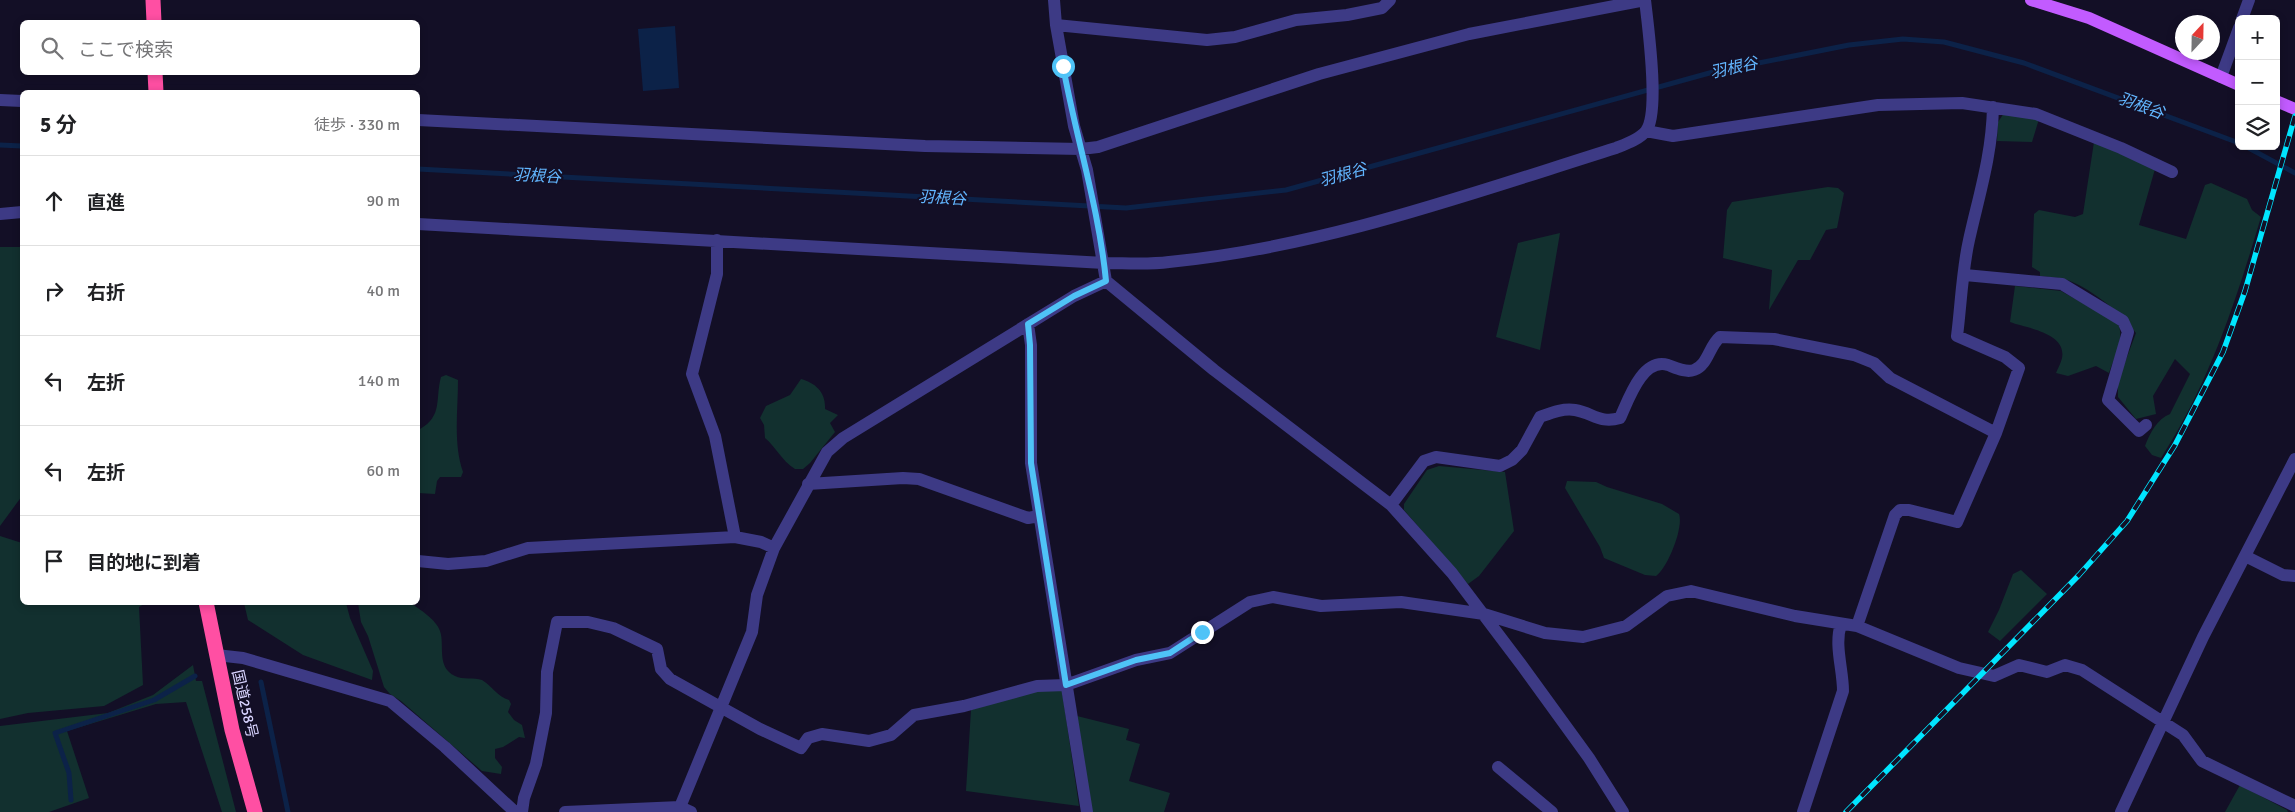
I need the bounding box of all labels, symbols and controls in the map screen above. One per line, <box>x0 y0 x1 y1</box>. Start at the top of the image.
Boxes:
north arrow <box>2175 15 2220 60</box>
map controls <box>2235 15 2280 150</box>
button: + <box>2235 15 2280 60</box>
search box <box>20 20 420 75</box>
icon: search <box>38 34 66 62</box>
text: ここで検索 <box>78 38 173 62</box>
water label: 羽根谷 <box>1708 53 1762 83</box>
route start <box>1052 55 1075 78</box>
button: − <box>2235 60 2280 105</box>
water label: 羽根谷 <box>2115 88 2169 124</box>
button: layers <box>2235 105 2280 150</box>
text: 5 分 <box>40 112 77 138</box>
text: 徒歩 · 330 m <box>314 115 400 135</box>
water label: 羽根谷 <box>1317 159 1371 191</box>
water label: 羽根谷 <box>513 165 563 187</box>
icon: ahead <box>40 187 68 215</box>
water label: 羽根谷 <box>918 187 968 209</box>
text: 直進 <box>87 191 125 215</box>
text: 90 m <box>366 191 400 211</box>
icon: right <box>40 277 68 305</box>
text: 右折 <box>87 281 125 305</box>
text: 40 m <box>366 281 400 301</box>
icon: left <box>40 367 68 395</box>
text: 左折 <box>87 371 125 395</box>
text: 140 m <box>358 371 400 391</box>
icon: left <box>40 457 68 485</box>
text: 左折 <box>87 461 125 485</box>
text: 60 m <box>366 461 400 481</box>
icon: arrive <box>40 547 68 575</box>
text: 目的地に到着 <box>87 551 201 575</box>
route end <box>1191 621 1214 644</box>
street label: 国道258号 <box>228 668 262 740</box>

